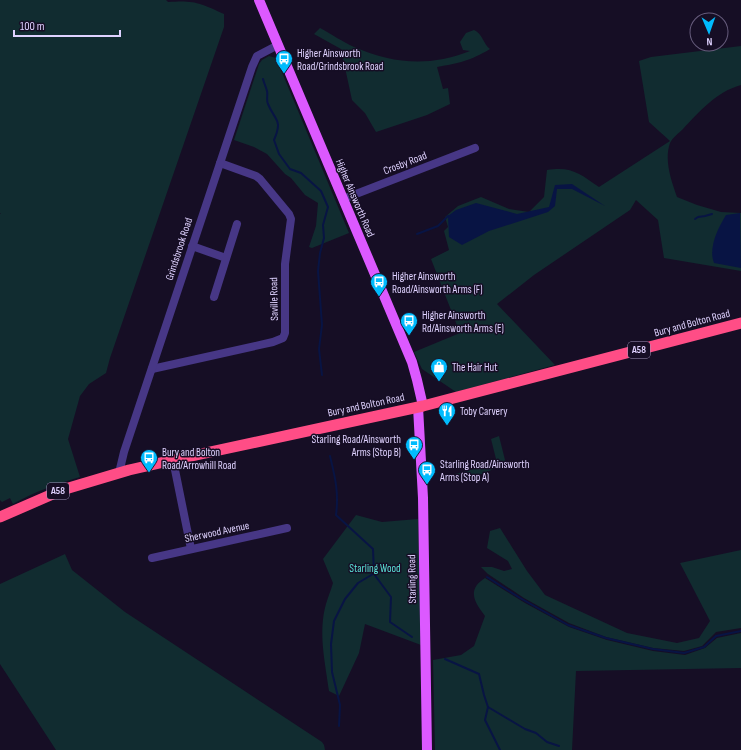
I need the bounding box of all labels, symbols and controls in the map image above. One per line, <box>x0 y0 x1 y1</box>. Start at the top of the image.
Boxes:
scale bar <box>14 12 120 38</box>
north arrow <box>689 12 729 52</box>
text: 100 m <box>20 19 45 34</box>
text: N <box>706 35 712 48</box>
place label: Higher Ainsworth Road/Grindsbrook Road <box>297 47 384 73</box>
bus stop icon: Higher Ainsworth Road/Grindsbrook Road <box>274 49 294 74</box>
street label: Crosby Road <box>381 149 429 177</box>
street label: Higher Ainsworth Road <box>333 157 377 239</box>
street label: Grindsbrook Road <box>163 216 195 282</box>
place label: Higher Ainsworth Road/Ainsworth Arms (F) <box>392 270 483 296</box>
bus stop icon: Higher Ainsworth Road/Ainsworth Arms (F) <box>369 272 389 297</box>
street label: Saville Road <box>267 277 281 321</box>
street label: Bury and Bolton Road <box>653 307 732 339</box>
place label: Higher Ainsworth Rd/Ainsworth Arms (E) <box>422 309 504 335</box>
bus stop icon: Higher Ainsworth Rd/Ainsworth Arms (E) <box>399 311 419 336</box>
road number: A58 <box>628 342 650 358</box>
shop icon: The Hair Hut <box>429 357 449 382</box>
place label: The Hair Hut <box>452 361 498 374</box>
street label: Bury and Bolton Road <box>326 390 406 419</box>
restaurant icon: Toby Carvery <box>437 401 457 426</box>
place label: Toby Carvery <box>460 405 508 418</box>
place label: Starling Road/Ainsworth Arms (Stop B) <box>312 433 401 459</box>
bus stop icon: Starling Road/Ainsworth Arms (Stop B) <box>404 435 424 460</box>
place label: Bury and Bolton Road/Arrowhill Road <box>162 446 236 472</box>
bus stop icon: Bury and Bolton Road/Arrowhill Road <box>139 448 159 473</box>
place label: Starling Road/Ainsworth Arms (Stop A) <box>439 458 530 484</box>
bus stop icon: Starling Road/Ainsworth Arms (Stop A) <box>417 460 437 485</box>
road number: A58 <box>47 483 69 499</box>
street label: Sherwood Avenue <box>184 519 250 545</box>
street label: Starling Road <box>405 554 419 604</box>
park label: Starling Wood <box>349 562 401 575</box>

